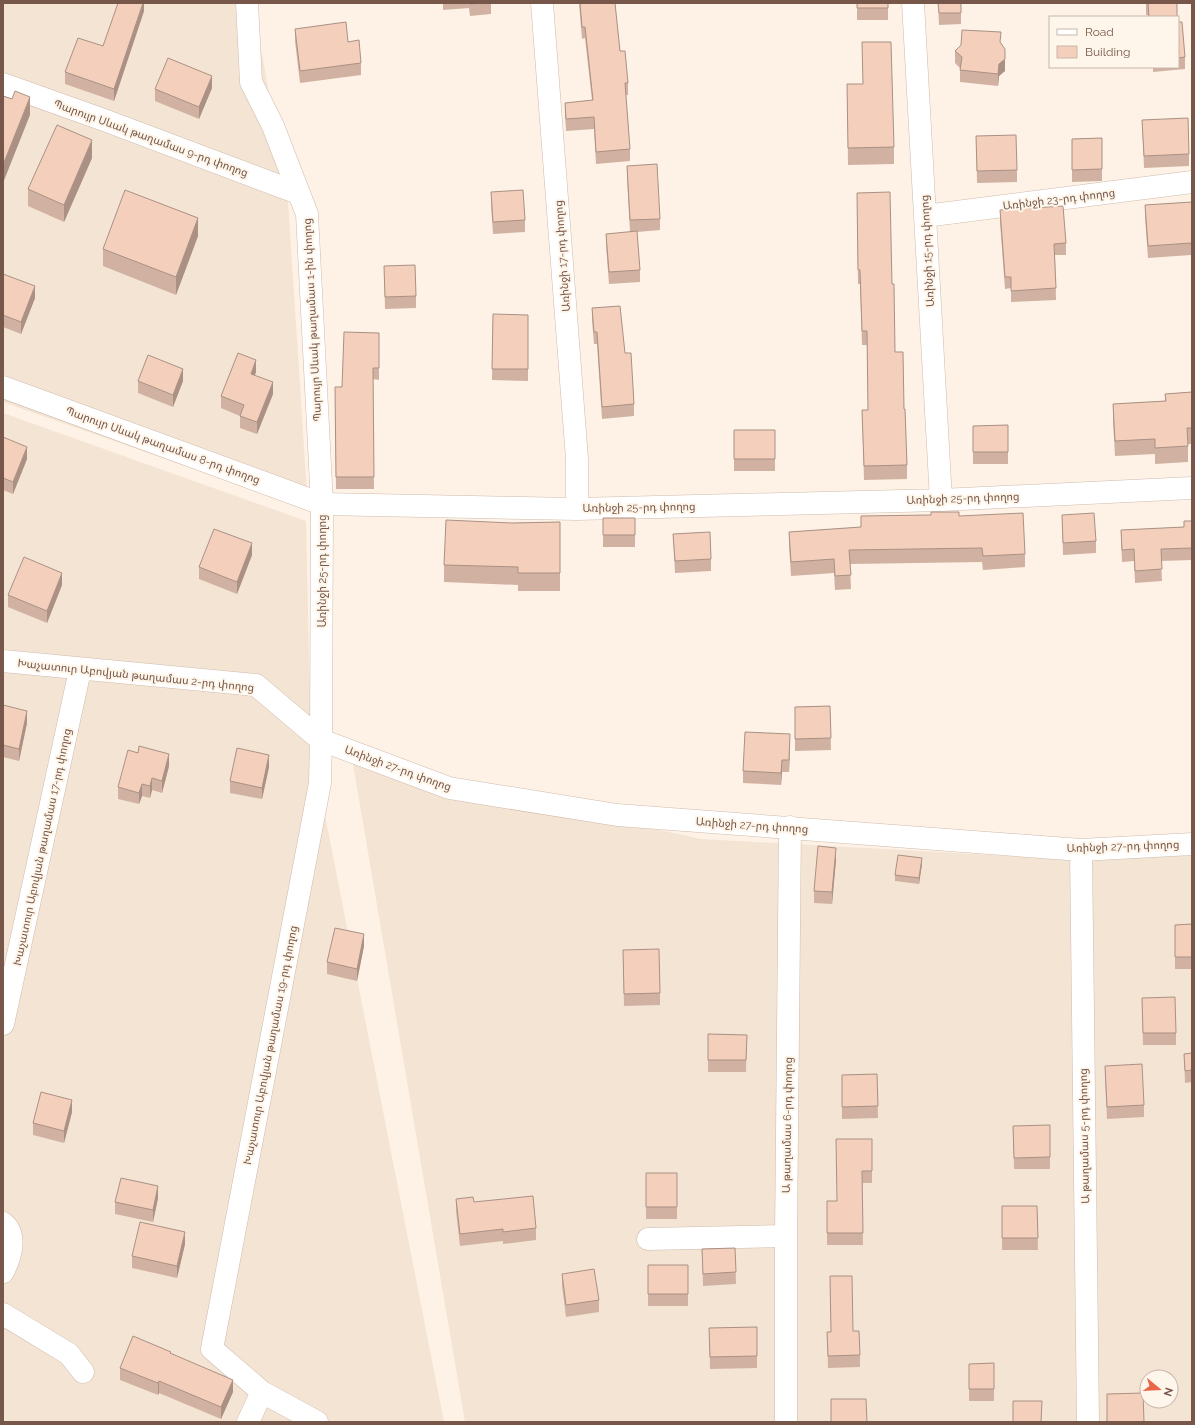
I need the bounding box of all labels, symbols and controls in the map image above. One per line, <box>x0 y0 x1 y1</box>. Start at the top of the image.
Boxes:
legend <box>1049 16 1179 68</box>
text: Road <box>1085 25 1114 39</box>
text: Building <box>1085 45 1131 59</box>
street label: Պարույր Սևակ թաղամաս 9-րդ փողոց <box>52 97 250 180</box>
street label: Առինջի 23-րդ փողոց <box>1002 186 1116 213</box>
street label: Առինջի 15-րդ փողոց <box>918 195 937 307</box>
street label: Առինջի 17-րդ փողոց <box>552 200 573 312</box>
street label: Պարույր Սևակ թաղամաս 1-ին փողոց <box>301 218 324 422</box>
street label: Պարույր Սևակ թաղամաս 8-րդ փողոց <box>64 404 262 487</box>
street label: Առինջի 25-րդ փողոց <box>906 490 1020 507</box>
street label: Առինջի 25-րդ փողոց <box>582 500 696 515</box>
street label: Առինջի 25-րդ փողոց <box>316 514 329 628</box>
street label: Խաչատուր Աբովյան թաղամաս 2-րդ փողոց <box>17 657 255 694</box>
street label: Խաչատուր Աբովյան թաղամաս 17-րդ փողոց <box>11 727 74 967</box>
street label: Առինջի 27-րդ փողոց <box>343 743 453 794</box>
street label: Առինջի 27-րդ փողոց <box>695 815 809 836</box>
street label: Առինջի 27-րդ փողոց <box>1066 838 1180 855</box>
street label: Խաչատուր Աբովյան թաղամաս 19-րդ փողոց <box>241 924 300 1166</box>
street label: Ա թաղամաս 6-րդ փողոց <box>780 1057 795 1193</box>
street label: Ա թաղամաս 5-րդ փողոց <box>1077 1068 1092 1204</box>
north arrow <box>1139 1369 1179 1409</box>
text: N <box>1161 1386 1176 1398</box>

